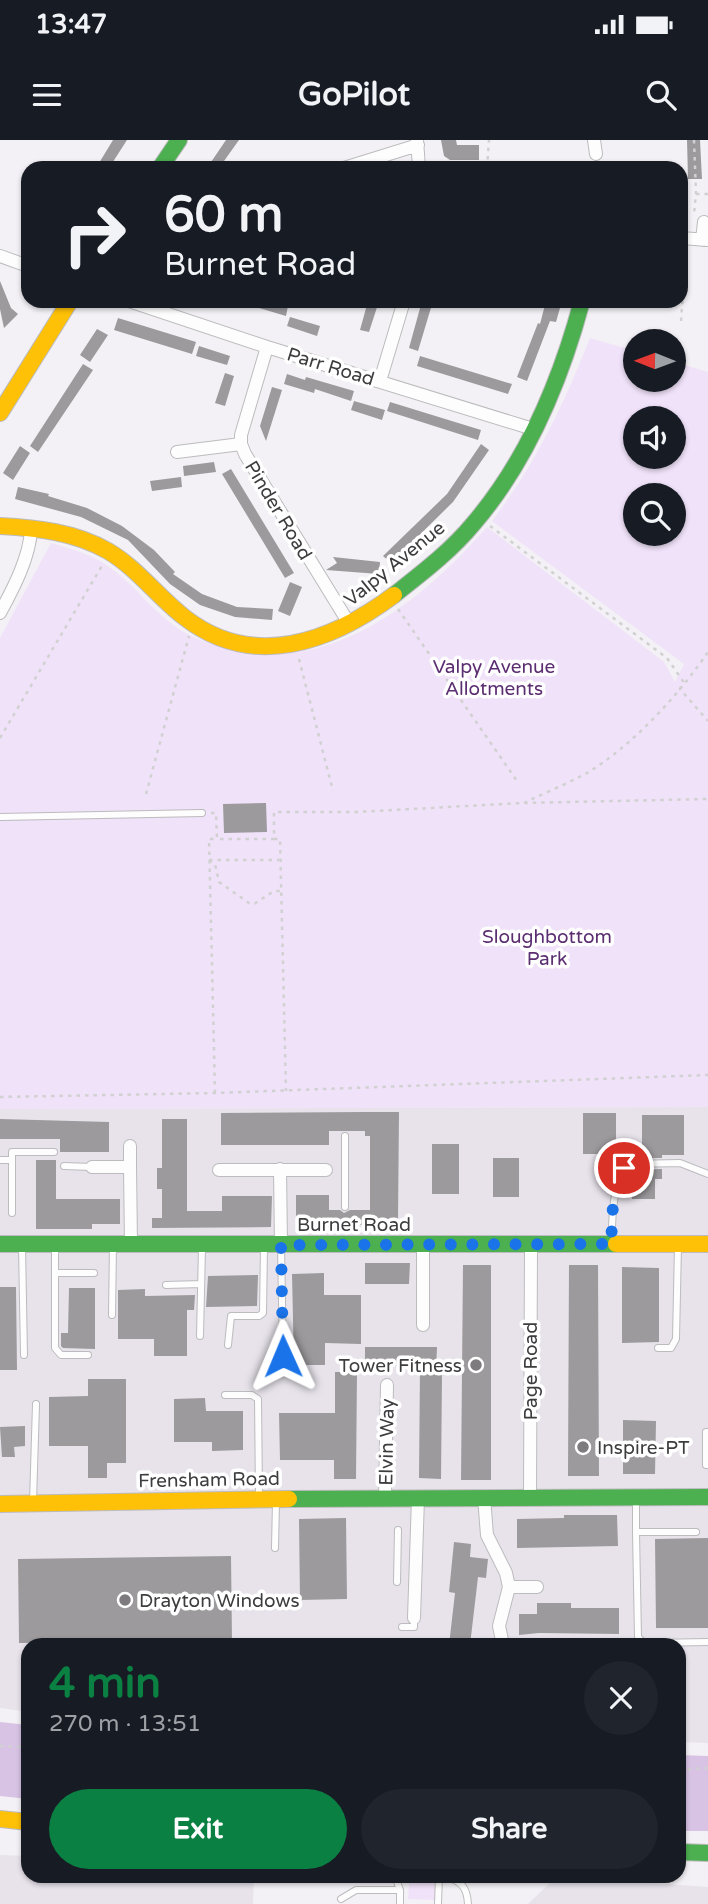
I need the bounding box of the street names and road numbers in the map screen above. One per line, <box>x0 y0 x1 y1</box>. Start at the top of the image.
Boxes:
street label: Parr Road <box>284 343 377 391</box>
street label: Pinder Road <box>240 457 316 564</box>
street label: Valpy Avenue <box>340 517 449 611</box>
street label: Burnet Road <box>297 1214 411 1236</box>
street label: Page Road <box>520 1322 542 1420</box>
street label: Elvin Way <box>375 1398 399 1486</box>
street label: Frensham Road <box>138 1468 280 1492</box>

